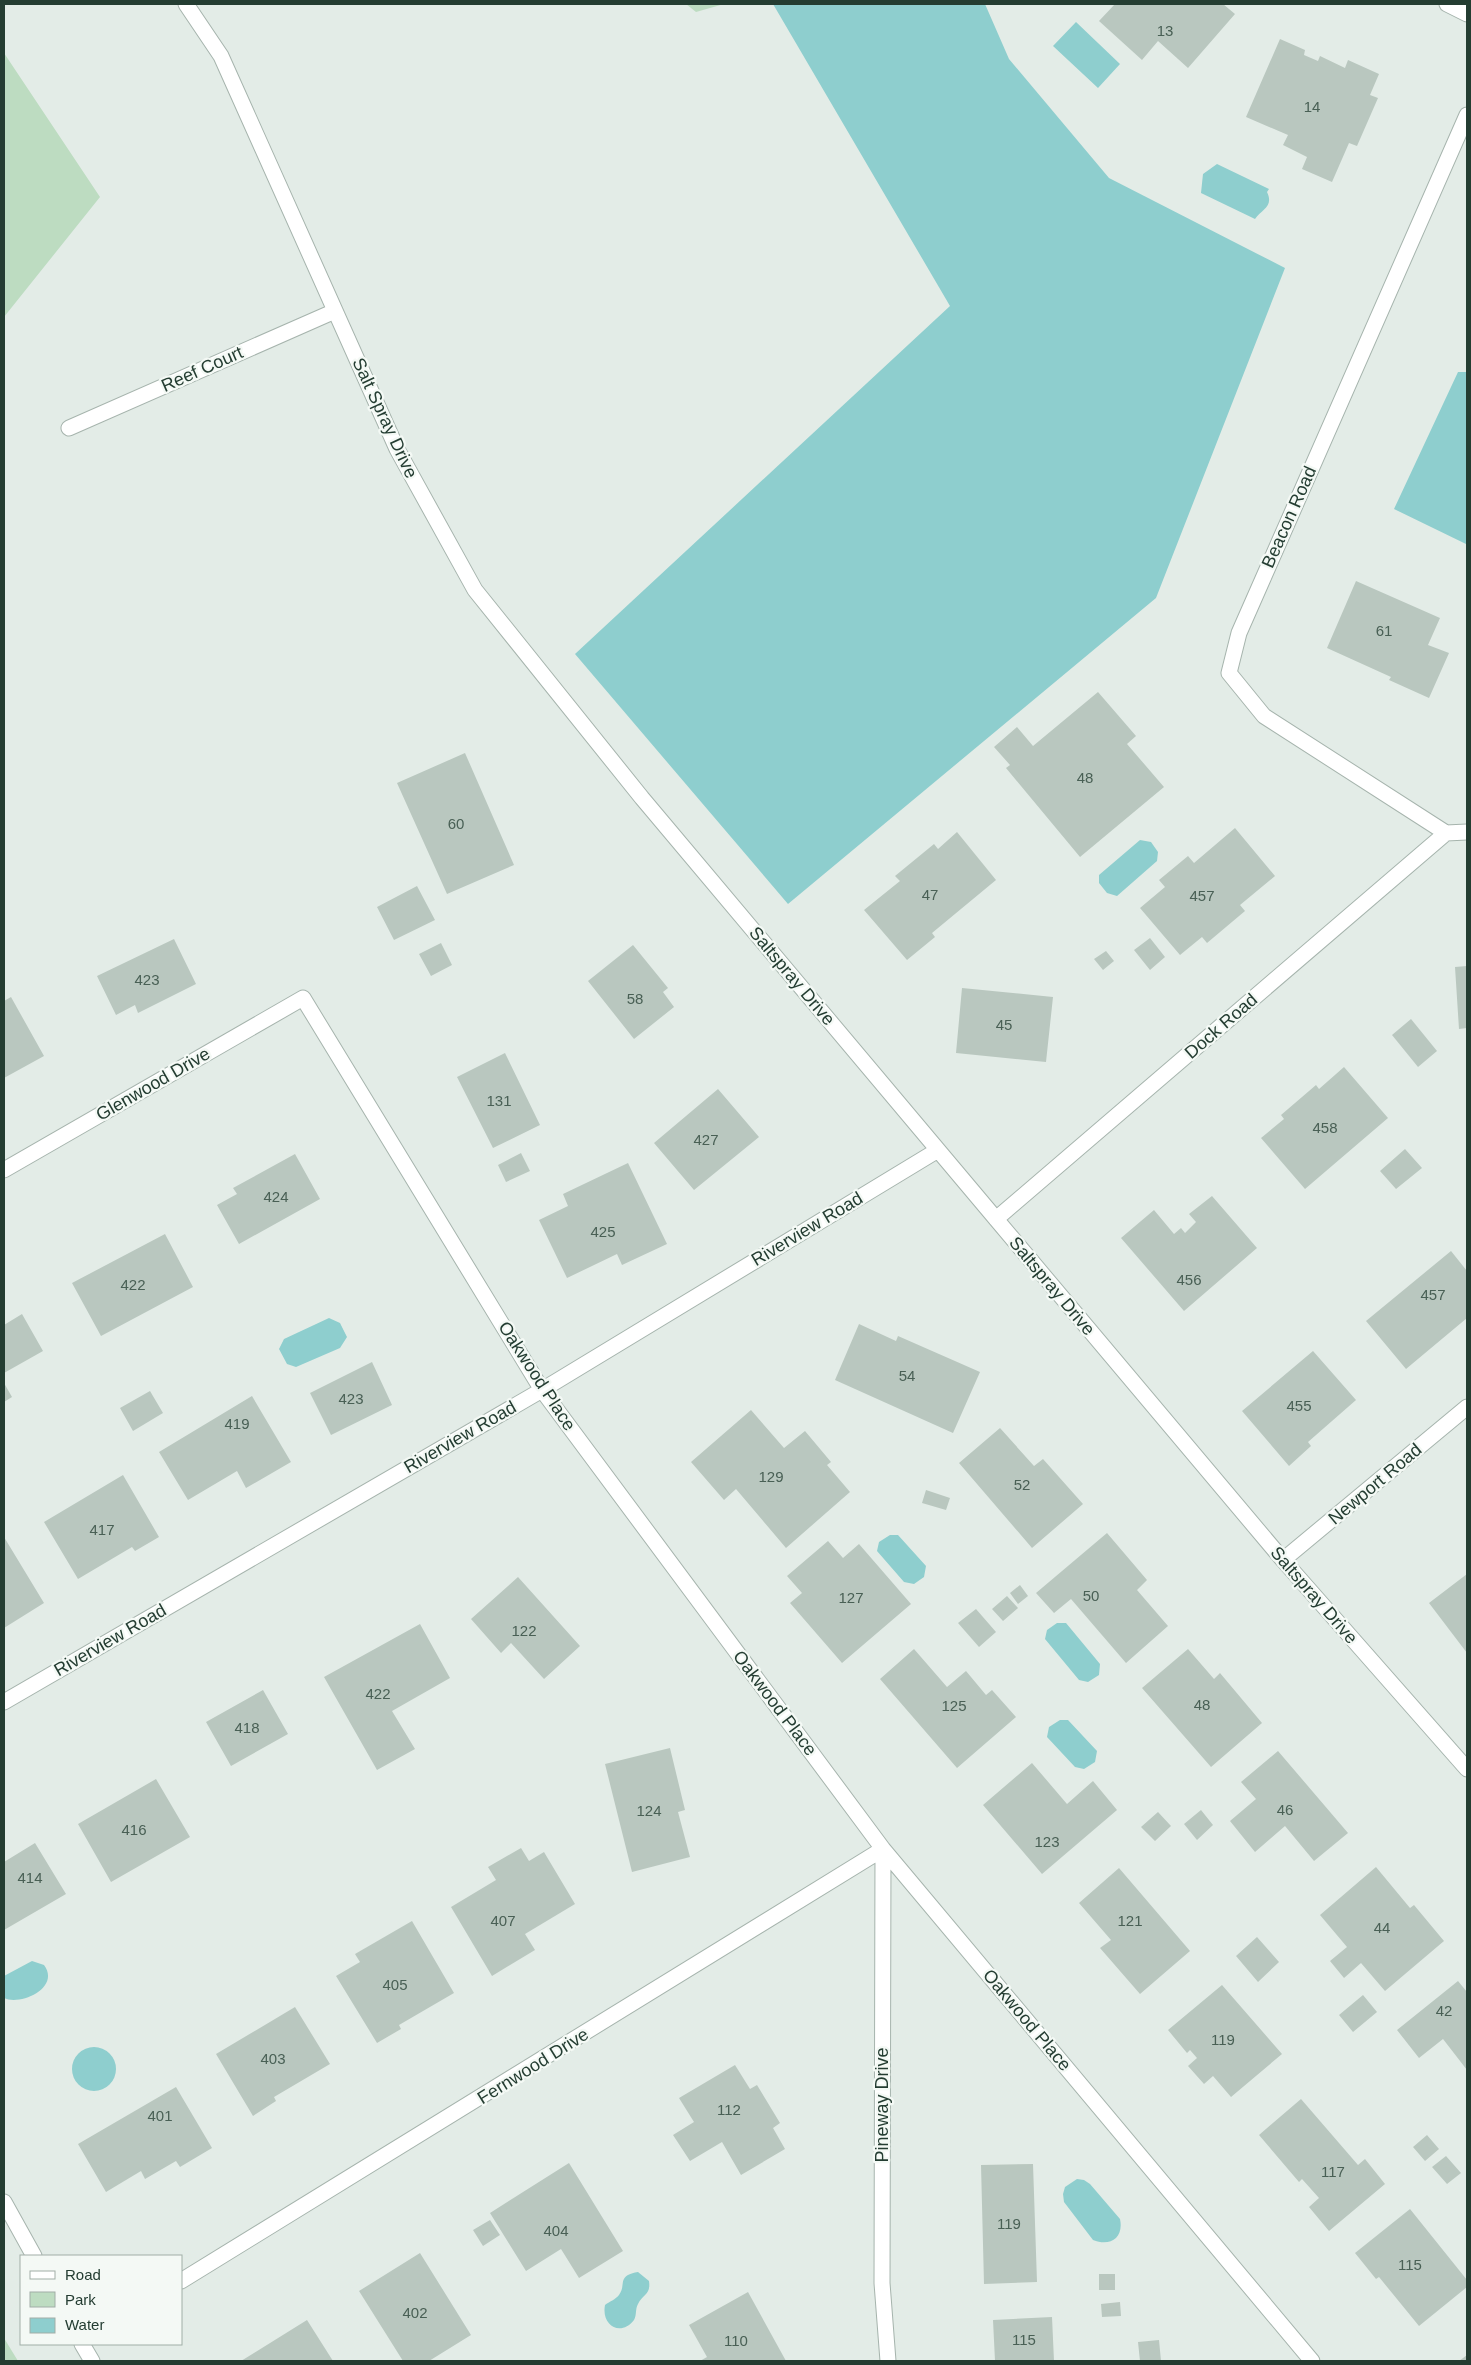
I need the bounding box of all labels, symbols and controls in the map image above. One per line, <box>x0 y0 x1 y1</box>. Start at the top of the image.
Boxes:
house number: 13 <box>1157 22 1173 39</box>
house number: 14 <box>1304 98 1320 115</box>
street label: Reef Court <box>158 342 246 396</box>
street label: Salt Spray Drive <box>348 355 422 481</box>
street label: Beacon Road <box>1258 463 1320 571</box>
house number: 61 <box>1376 622 1392 639</box>
house number: 48 <box>1077 769 1093 786</box>
house number: 60 <box>448 815 464 832</box>
house number: 47 <box>922 886 938 903</box>
house number: 457 <box>1189 887 1215 904</box>
street label: Saltspray Drive <box>745 923 839 1029</box>
house number: 423 <box>134 971 160 988</box>
street label: Dock Road <box>1181 989 1261 1063</box>
house number: 58 <box>627 990 643 1007</box>
house number: 45 <box>996 1016 1012 1033</box>
street label: Glenwood Drive <box>93 1043 213 1125</box>
house number: 131 <box>486 1092 512 1109</box>
house number: 458 <box>1312 1119 1338 1136</box>
house number: 427 <box>693 1131 719 1148</box>
house number: 424 <box>263 1188 289 1205</box>
street label: Riverview Road <box>748 1188 866 1270</box>
house number: 425 <box>590 1223 616 1240</box>
street label: Saltspray Drive <box>1005 1233 1099 1339</box>
house number: 456 <box>1176 1271 1202 1288</box>
house number: 422 <box>120 1276 146 1293</box>
house number: 457 <box>1420 1286 1446 1303</box>
street label: Oakwood Place <box>494 1318 580 1434</box>
house number: 54 <box>899 1367 915 1384</box>
house number: 423 <box>338 1390 364 1407</box>
street label: Riverview Road <box>400 1397 520 1477</box>
house number: 455 <box>1286 1397 1312 1414</box>
house number: 419 <box>224 1415 250 1432</box>
street label: Newport Road <box>1325 1439 1425 1529</box>
house number: 129 <box>758 1468 784 1485</box>
house number: 52 <box>1014 1476 1030 1493</box>
house number: 417 <box>89 1521 115 1538</box>
street label: Saltspray Drive <box>1266 1542 1362 1648</box>
house number: 50 <box>1083 1587 1099 1604</box>
house number: 127 <box>838 1589 864 1606</box>
street label: Riverview Road <box>50 1600 170 1680</box>
house number: 122 <box>511 1622 537 1639</box>
street label: Oakwood Place <box>729 1647 821 1759</box>
house number: 422 <box>365 1685 391 1702</box>
house number: 48 <box>1194 1696 1210 1713</box>
house number: 125 <box>941 1697 967 1714</box>
house number: 418 <box>234 1719 260 1736</box>
house number: 46 <box>1277 1801 1293 1818</box>
house number: 124 <box>636 1802 662 1819</box>
house number: 416 <box>121 1821 147 1838</box>
house number: 123 <box>1034 1833 1060 1850</box>
house number: 414 <box>17 1869 43 1886</box>
house number: 407 <box>490 1912 516 1929</box>
house number: 121 <box>1117 1912 1143 1929</box>
house number: 44 <box>1374 1919 1390 1936</box>
street label: Oakwood Place <box>979 1965 1075 2075</box>
house number: 405 <box>382 1976 408 1993</box>
house number: 42 <box>1436 2002 1452 2019</box>
street label: Fernwood Drive <box>474 2024 592 2108</box>
house number: 119 <box>1211 2031 1235 2048</box>
street label: Pineway Drive <box>872 2047 892 2163</box>
house number: 403 <box>260 2050 286 2067</box>
house number: 112 <box>717 2101 741 2118</box>
house number: 401 <box>147 2107 173 2124</box>
house number: 117 <box>1321 2163 1345 2180</box>
house number: 119 <box>997 2215 1021 2232</box>
house number: 404 <box>543 2222 569 2239</box>
legend <box>20 2255 182 2345</box>
house number: 115 <box>1398 2256 1422 2273</box>
text: Road <box>65 2266 101 2283</box>
text: Park <box>65 2291 96 2308</box>
house number: 402 <box>402 2304 428 2321</box>
text: Water <box>65 2316 104 2333</box>
house number: 115 <box>1012 2331 1036 2348</box>
house number: 110 <box>724 2332 748 2349</box>

